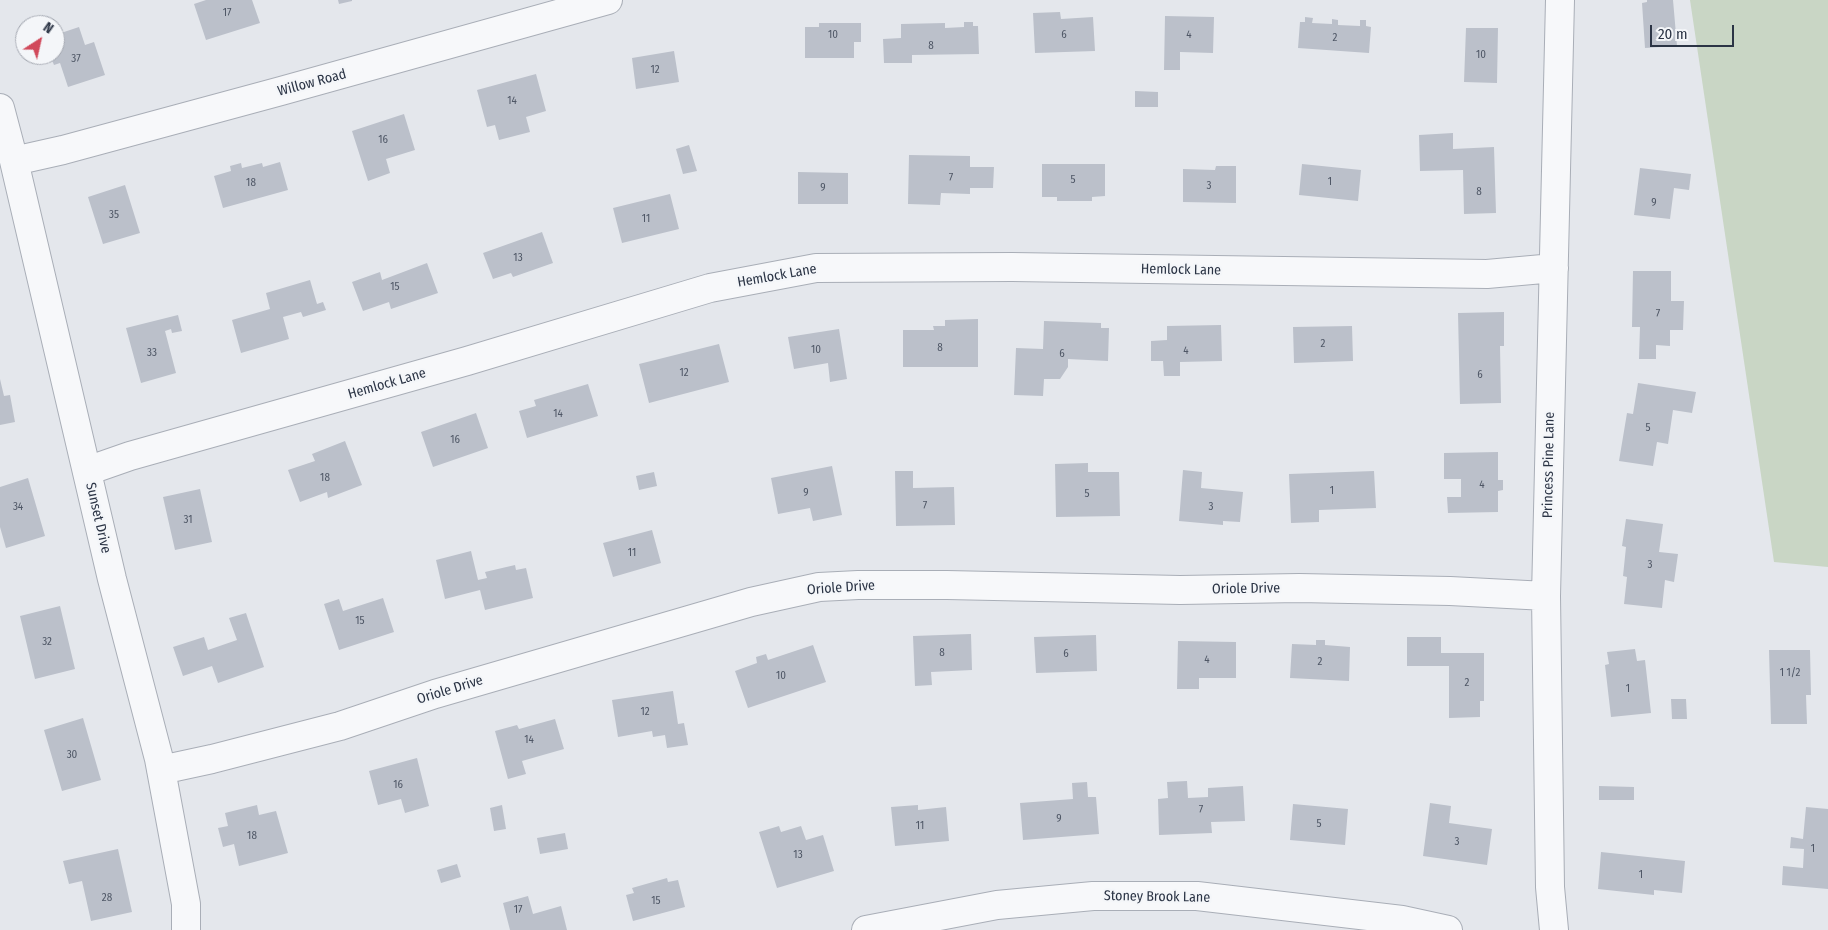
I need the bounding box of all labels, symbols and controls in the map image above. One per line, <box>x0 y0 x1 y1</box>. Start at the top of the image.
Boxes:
house number: 17 <box>223 6 231 20</box>
north arrow <box>15 15 65 65</box>
scale bar <box>1653 15 1737 47</box>
text: N <box>40 19 57 37</box>
text: 20 m <box>1658 25 1688 43</box>
house number: 10 <box>828 28 838 42</box>
house number: 6 <box>1061 28 1067 42</box>
house number: 4 <box>1186 28 1192 42</box>
house number: 2 <box>1333 31 1337 45</box>
house number: 8 <box>928 39 934 53</box>
house number: 10 <box>1476 48 1486 62</box>
house number: 37 <box>71 52 81 66</box>
house number: 12 <box>650 63 660 77</box>
street label: Willow Road <box>276 66 348 100</box>
house number: 14 <box>507 94 517 108</box>
house number: 16 <box>378 133 388 147</box>
house number: 7 <box>949 171 953 185</box>
house number: 5 <box>1070 173 1076 187</box>
house number: 1 <box>1328 175 1332 189</box>
house number: 18 <box>246 176 256 190</box>
house number: 3 <box>1207 179 1211 193</box>
house number: 9 <box>820 181 826 195</box>
house number: 8 <box>1476 185 1482 199</box>
house number: 9 <box>1651 196 1657 210</box>
house number: 35 <box>109 208 119 222</box>
house number: 11 <box>642 212 650 226</box>
house number: 13 <box>513 251 523 265</box>
street label: Hemlock Lane <box>736 261 818 291</box>
street label: Hemlock Lane <box>1141 261 1221 279</box>
house number: 15 <box>390 280 400 294</box>
house number: 7 <box>1656 307 1660 321</box>
house number: 2 <box>1321 337 1325 351</box>
house number: 8 <box>937 341 943 355</box>
house number: 10 <box>811 343 821 357</box>
house number: 4 <box>1183 344 1189 358</box>
house number: 33 <box>147 346 157 360</box>
house number: 6 <box>1059 347 1065 361</box>
street label: Hemlock Lane <box>346 365 428 403</box>
house number: 12 <box>679 366 689 380</box>
house number: 6 <box>1477 368 1483 382</box>
house number: 14 <box>553 407 563 421</box>
street label: Princess Pine Lane <box>1540 412 1558 518</box>
house number: 5 <box>1645 421 1651 435</box>
house number: 16 <box>450 433 460 447</box>
house number: 18 <box>320 471 330 485</box>
house number: 4 <box>1479 478 1485 492</box>
street label: Sunset Drive <box>82 481 114 555</box>
house number: 1 <box>1330 484 1334 498</box>
house number: 9 <box>803 486 809 500</box>
house number: 5 <box>1084 487 1090 501</box>
house number: 7 <box>923 499 927 513</box>
house number: 34 <box>13 500 23 514</box>
house number: 3 <box>1209 500 1213 514</box>
house number: 31 <box>184 513 192 527</box>
house number: 11 <box>628 546 636 560</box>
house number: 3 <box>1648 558 1652 572</box>
street label: Oriole Drive <box>806 577 876 599</box>
street label: Oriole Drive <box>1212 580 1280 598</box>
house number: 15 <box>355 614 365 628</box>
house number: 32 <box>42 635 52 649</box>
house number: 8 <box>939 646 945 660</box>
house number: 6 <box>1063 647 1069 661</box>
house number: 4 <box>1204 653 1210 667</box>
house number: 2 <box>1318 655 1322 669</box>
house number: 1 1/2 <box>1780 666 1800 680</box>
house number: 10 <box>776 669 786 683</box>
street label: Oriole Drive <box>415 672 485 708</box>
house number: 2 <box>1465 676 1469 690</box>
house number: 1 <box>1626 682 1630 696</box>
house number: 12 <box>640 705 650 719</box>
house number: 14 <box>524 733 534 747</box>
house number: 30 <box>67 748 77 762</box>
house number: 16 <box>393 778 403 792</box>
house number: 7 <box>1199 803 1203 817</box>
house number: 9 <box>1056 812 1062 826</box>
house number: 5 <box>1316 817 1322 831</box>
house number: 11 <box>916 819 924 833</box>
house number: 18 <box>247 829 257 843</box>
house number: 3 <box>1455 835 1459 849</box>
house number: 1 <box>1811 842 1815 856</box>
house number: 13 <box>793 848 803 862</box>
house number: 1 <box>1639 868 1643 882</box>
street label: Stoney Brook Lane <box>1104 888 1210 906</box>
house number: 28 <box>102 891 112 905</box>
house number: 15 <box>651 894 661 908</box>
house number: 17 <box>514 903 522 917</box>

